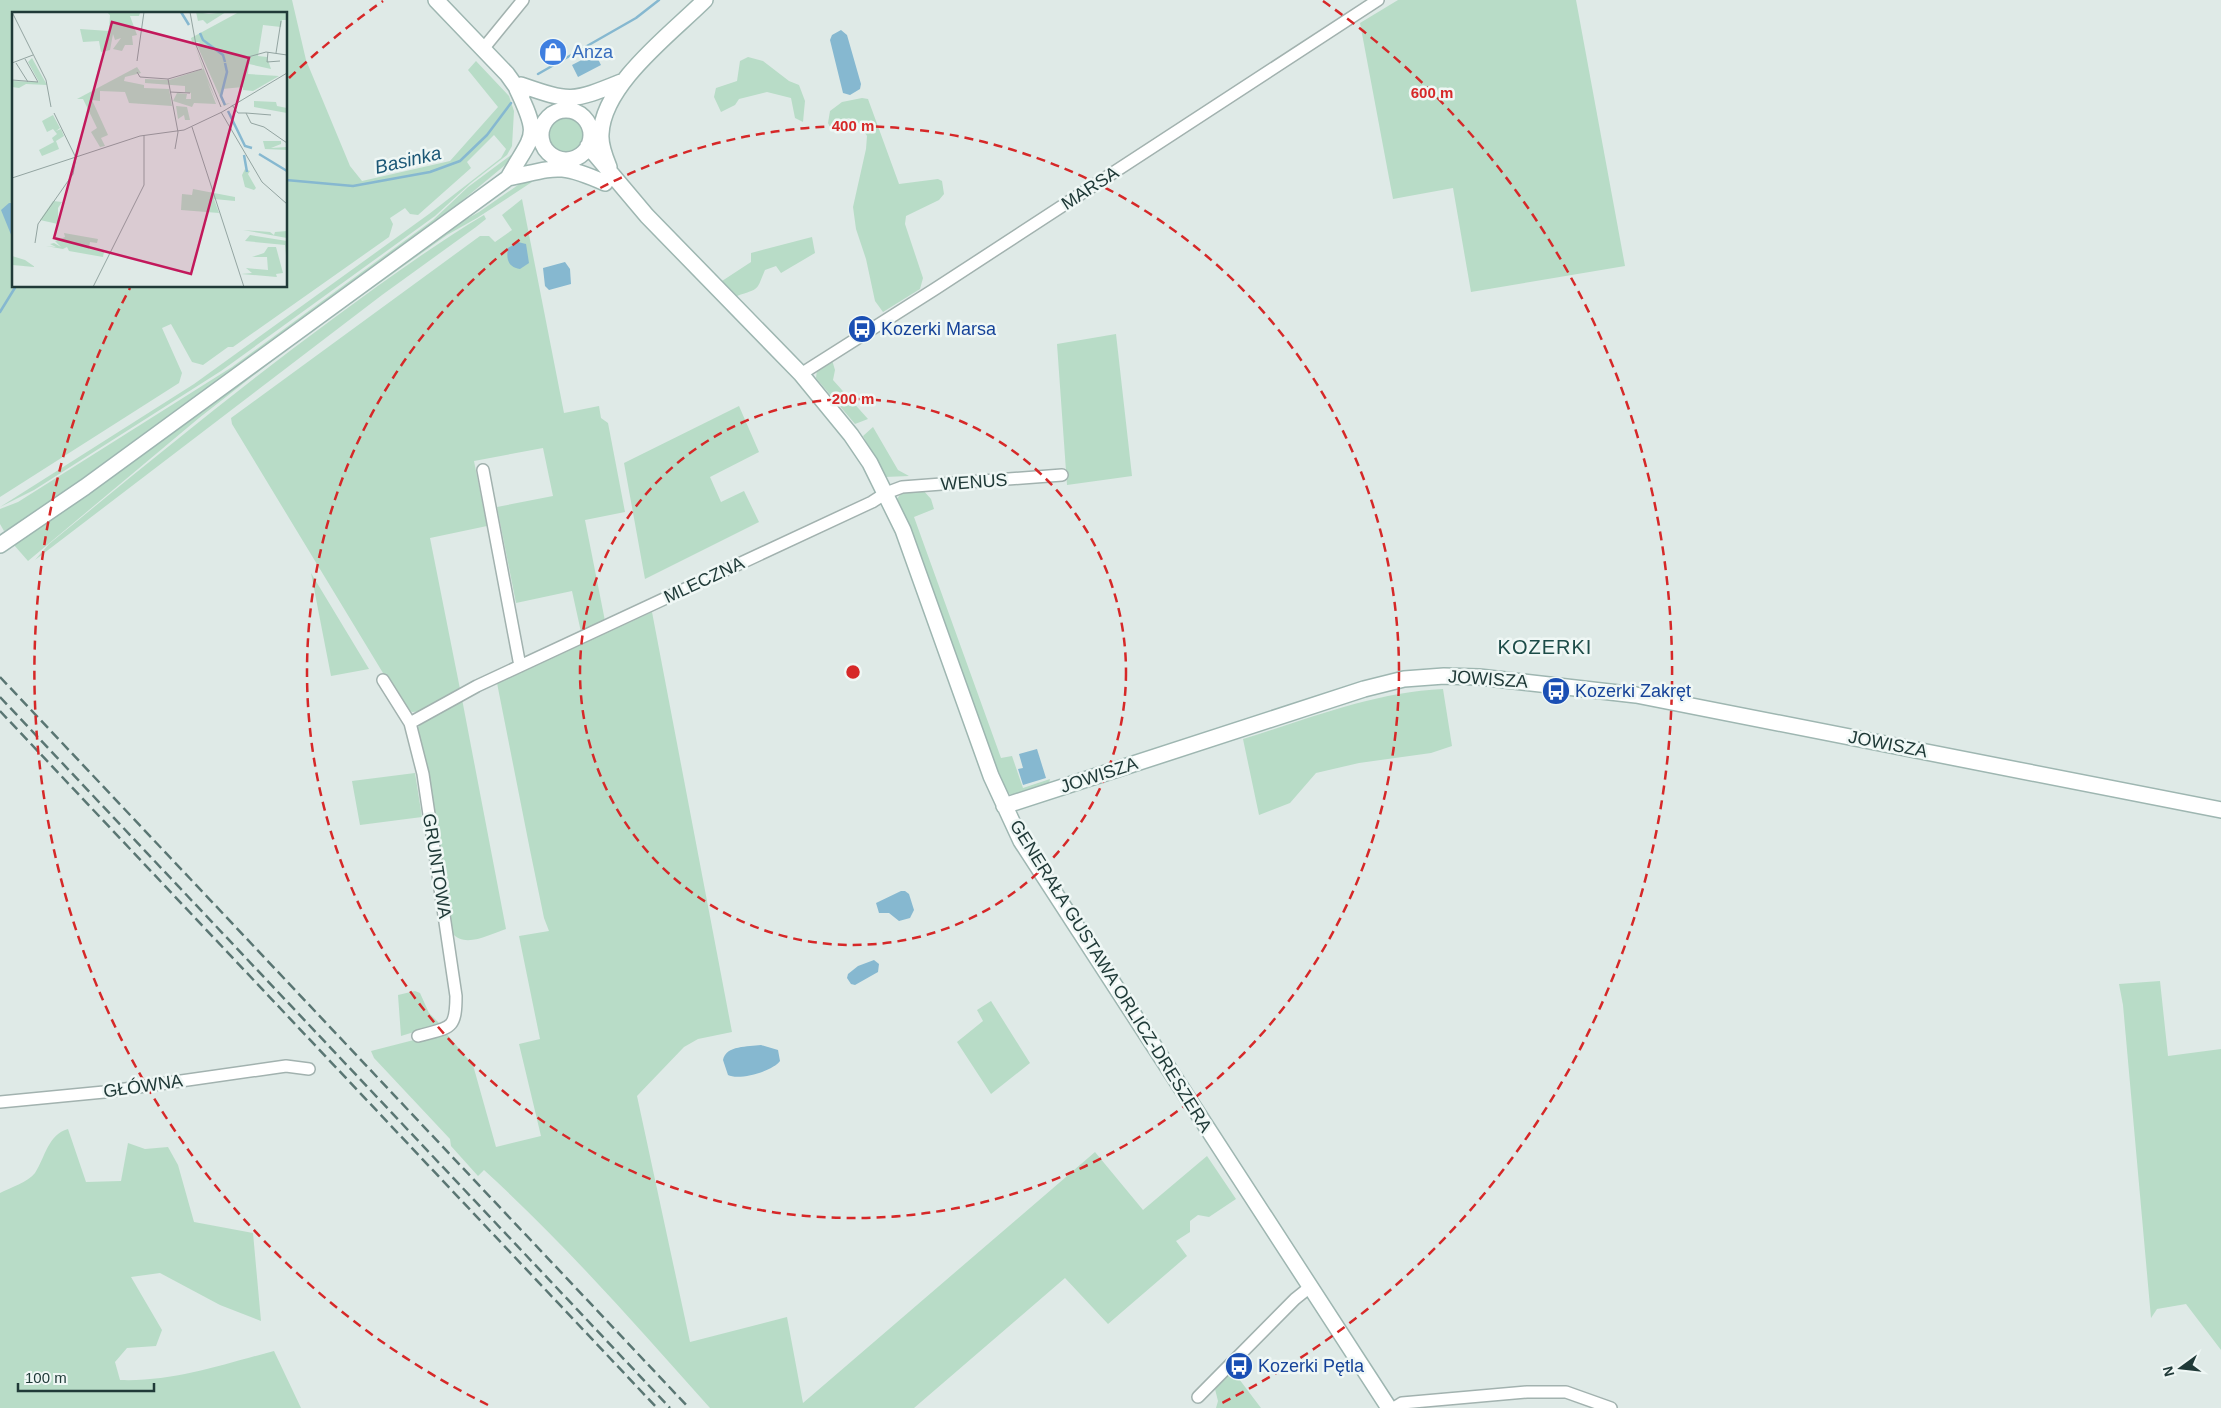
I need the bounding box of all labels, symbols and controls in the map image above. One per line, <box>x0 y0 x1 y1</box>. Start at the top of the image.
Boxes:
inset map <box>12 12 288 288</box>
shop icon: Anza <box>538 37 568 67</box>
place label: Anza <box>572 42 614 62</box>
text: 600 m <box>1411 84 1453 101</box>
text: 400 m <box>832 117 874 134</box>
water label: Basinka <box>373 142 443 178</box>
street label: MARSA <box>1058 162 1122 214</box>
bus stop icon: Kozerki Marsa <box>847 314 877 344</box>
place label: Kozerki Marsa <box>881 319 997 339</box>
text: 200 m <box>832 390 874 407</box>
street label: WENUS <box>940 470 1008 494</box>
street label: MLECZNA <box>661 553 747 607</box>
district label: KOZERKI <box>1498 636 1592 658</box>
centre of rings <box>844 663 862 681</box>
street label: JOWISZA <box>1447 666 1529 692</box>
bus stop icon: Kozerki Zakręt <box>1541 676 1571 706</box>
place label: Kozerki Zakręt <box>1575 681 1691 701</box>
street label: JOWISZA <box>1847 727 1929 761</box>
street label: JOWISZA <box>1058 753 1140 797</box>
street label: GRUNTOWA <box>419 812 455 920</box>
street label: GENERAŁA GUSTAWA ORLICZ-DRESZERA <box>1006 816 1216 1136</box>
street label: GŁÓWNA <box>102 1070 184 1101</box>
north arrow <box>2156 1343 2206 1393</box>
bus stop icon: Kozerki Pętla <box>1224 1351 1254 1381</box>
place label: Kozerki Pętla <box>1258 1356 1365 1376</box>
scale bar <box>18 1360 154 1392</box>
text: N <box>2159 1364 2177 1378</box>
text: 100 m <box>25 1369 67 1386</box>

